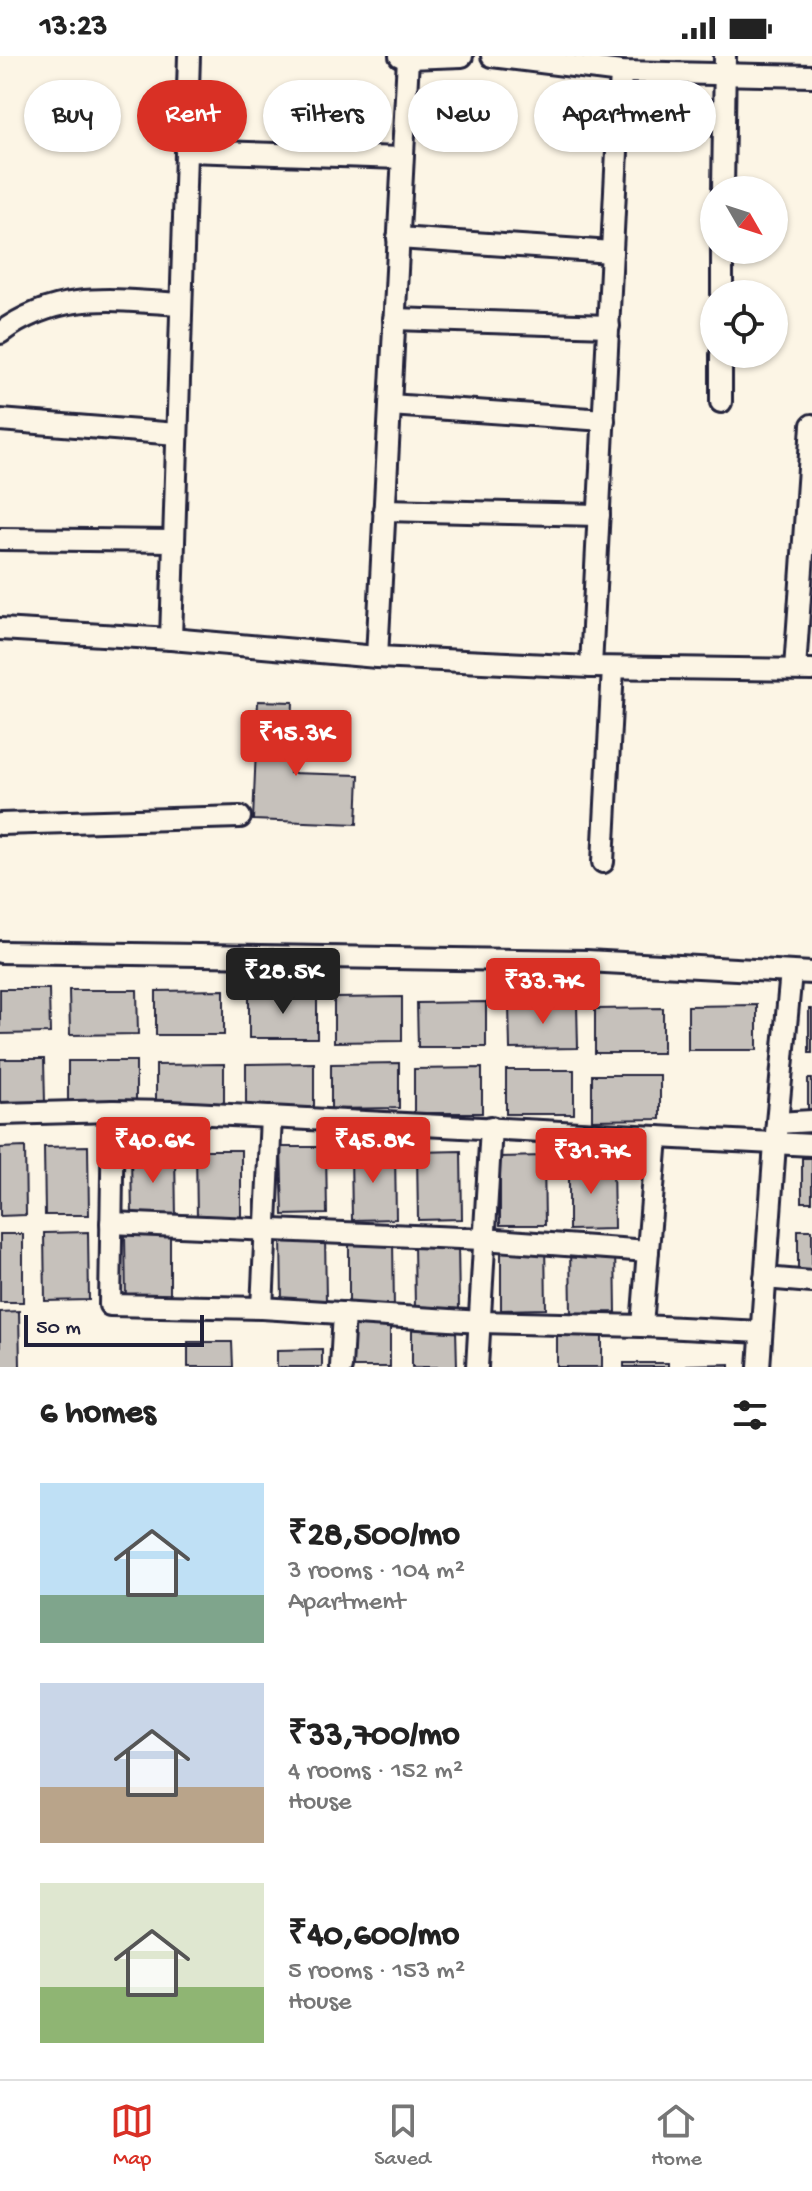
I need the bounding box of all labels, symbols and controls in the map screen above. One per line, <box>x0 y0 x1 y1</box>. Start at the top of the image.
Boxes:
text: 13:23 <box>40 11 107 46</box>
chip: Buy <box>24 80 121 152</box>
chip: Rent <box>137 80 247 152</box>
chip: Filters <box>263 80 392 152</box>
chip: New <box>408 80 518 152</box>
chip: Apartment <box>534 80 716 152</box>
north arrow <box>700 176 788 264</box>
map controls <box>700 176 788 368</box>
button: locate <box>700 280 788 368</box>
pin: ₹15.3K <box>231 710 361 778</box>
text: ₹15.3K <box>258 720 334 751</box>
pin: ₹28.5K <box>218 948 348 1016</box>
text: ₹28.5K <box>244 958 322 989</box>
pin: ₹33.7K <box>478 958 608 1026</box>
text: ₹33.7K <box>504 968 582 999</box>
pin: ₹40.6K <box>88 1117 218 1185</box>
pin: ₹45.8K <box>308 1117 438 1185</box>
text: ₹40.6K <box>114 1127 192 1158</box>
text: ₹45.8K <box>334 1127 412 1158</box>
pin: ₹31.7K <box>526 1128 656 1196</box>
text: ₹31.7K <box>554 1138 628 1169</box>
scale bar <box>24 1311 204 1347</box>
text: 50 m <box>36 1316 81 1342</box>
icon: filters <box>728 1393 772 1437</box>
text: 6 homes <box>40 1395 155 1435</box>
icon: home <box>104 1515 200 1611</box>
text: ₹28,500/mo <box>288 1517 460 1557</box>
text: 3 rooms · 104 m² <box>288 1557 465 1588</box>
text: Apartment <box>288 1588 405 1619</box>
icon: home <box>104 1715 200 1811</box>
text: ₹33,700/mo <box>288 1717 460 1757</box>
text: 4 rooms · 152 m² <box>288 1757 463 1788</box>
text: House <box>288 1788 352 1819</box>
icon: home <box>104 1915 200 2011</box>
text: ₹40,600/mo <box>288 1917 459 1957</box>
text: 5 rooms · 153 m² <box>288 1957 465 1988</box>
text: House <box>288 1988 352 2019</box>
tab: Map <box>110 2099 154 2173</box>
tab: Saved <box>374 2099 431 2173</box>
tab: Home <box>651 2099 702 2173</box>

